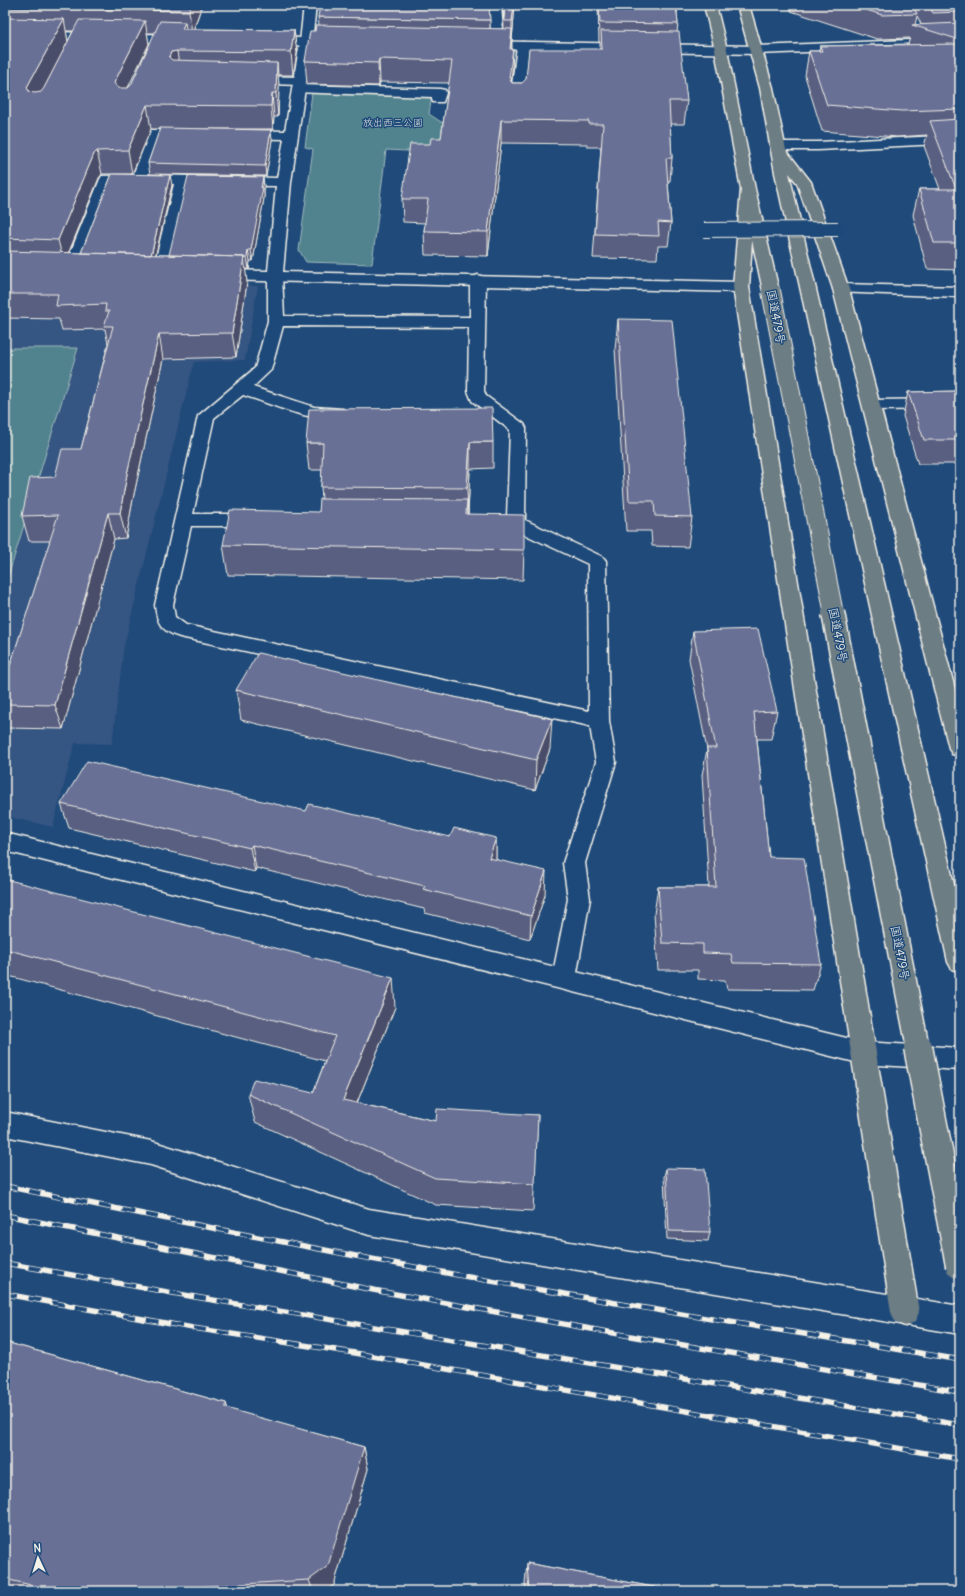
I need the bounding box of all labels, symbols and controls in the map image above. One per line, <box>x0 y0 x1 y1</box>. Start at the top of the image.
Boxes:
park label: 放出西三公園 <box>363 116 423 129</box>
street label: 国道479号 <box>764 288 789 346</box>
street label: 国道479号 <box>826 606 851 664</box>
street label: 国道479号 <box>888 924 913 982</box>
north arrow <box>18 1538 58 1578</box>
text: N <box>33 1541 42 1555</box>

